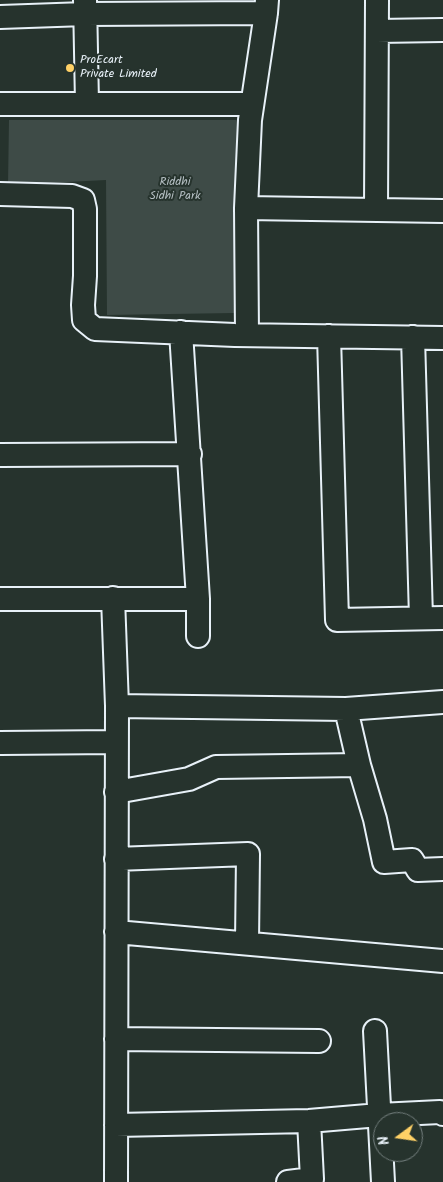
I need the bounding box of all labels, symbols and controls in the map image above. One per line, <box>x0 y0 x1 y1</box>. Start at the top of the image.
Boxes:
place label: ProEcart Private Limited <box>80 54 157 82</box>
marker: ProEcart Private Limited <box>64 62 76 74</box>
park label: Riddhi Sidhi Park <box>149 176 201 204</box>
north arrow <box>373 1112 423 1162</box>
text: N <box>373 1133 396 1147</box>

